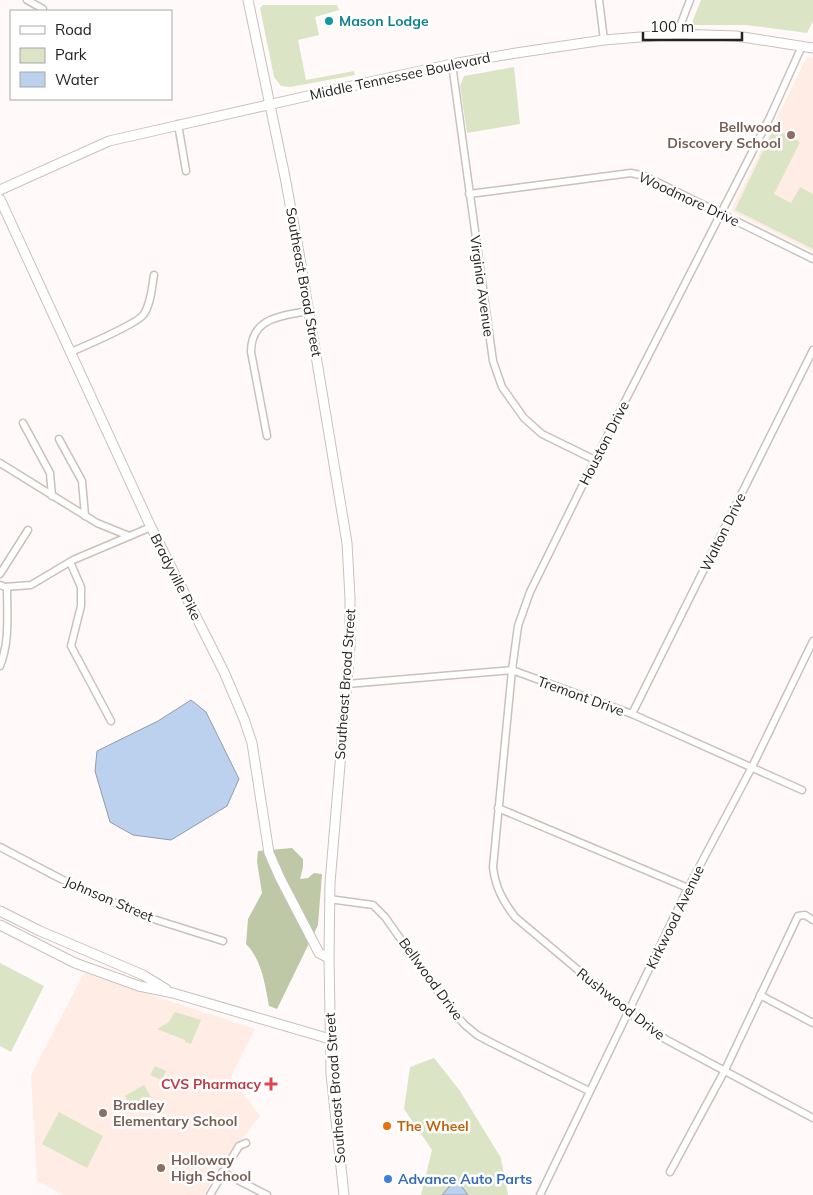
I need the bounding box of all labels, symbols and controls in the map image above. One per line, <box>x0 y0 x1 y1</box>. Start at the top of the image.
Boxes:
legend <box>10 10 172 100</box>
scale bar <box>643 10 742 42</box>
place label: Mason Lodge <box>339 12 429 30</box>
marker: Mason Lodge <box>323 15 335 27</box>
text: 100 m <box>650 17 694 36</box>
text: Road <box>55 20 92 39</box>
text: Park <box>55 45 87 64</box>
street label: Middle Tennessee Boulevard <box>308 48 492 104</box>
text: Water <box>55 70 99 89</box>
place label: Bellwood Discovery School <box>667 118 781 152</box>
marker: Bellwood Discovery School <box>785 129 797 141</box>
street label: Woodmore Drive <box>636 168 742 230</box>
street label: Southeast Broad Street <box>282 206 326 358</box>
street label: Virginia Avenue <box>466 234 498 338</box>
street label: Houston Drive <box>575 398 633 488</box>
street label: Walton Drive <box>696 490 750 574</box>
street label: Bradyville Pike <box>146 531 206 623</box>
street label: Southeast Broad Street <box>331 608 359 760</box>
street label: Tremont Drive <box>535 672 627 720</box>
street label: Kirkwood Avenue <box>642 862 708 972</box>
street label: Johnson Street <box>62 872 156 926</box>
street label: Bellwood Drive <box>395 934 467 1024</box>
street label: Rushwood Drive <box>573 964 669 1044</box>
street label: Southeast Broad Street <box>321 1012 349 1164</box>
place label: CVS Pharmacy <box>161 1075 261 1093</box>
marker: CVS Pharmacy <box>265 1078 277 1090</box>
place label: Bradley Elementary School <box>113 1096 237 1130</box>
marker: Bradley Elementary School <box>97 1107 109 1119</box>
place label: The Wheel <box>397 1117 469 1135</box>
marker: The Wheel <box>381 1120 393 1132</box>
place label: Holloway High School <box>171 1151 251 1185</box>
marker: Holloway High School <box>155 1162 167 1174</box>
place label: Advance Auto Parts <box>398 1170 532 1188</box>
marker: Advance Auto Parts <box>382 1173 394 1185</box>

